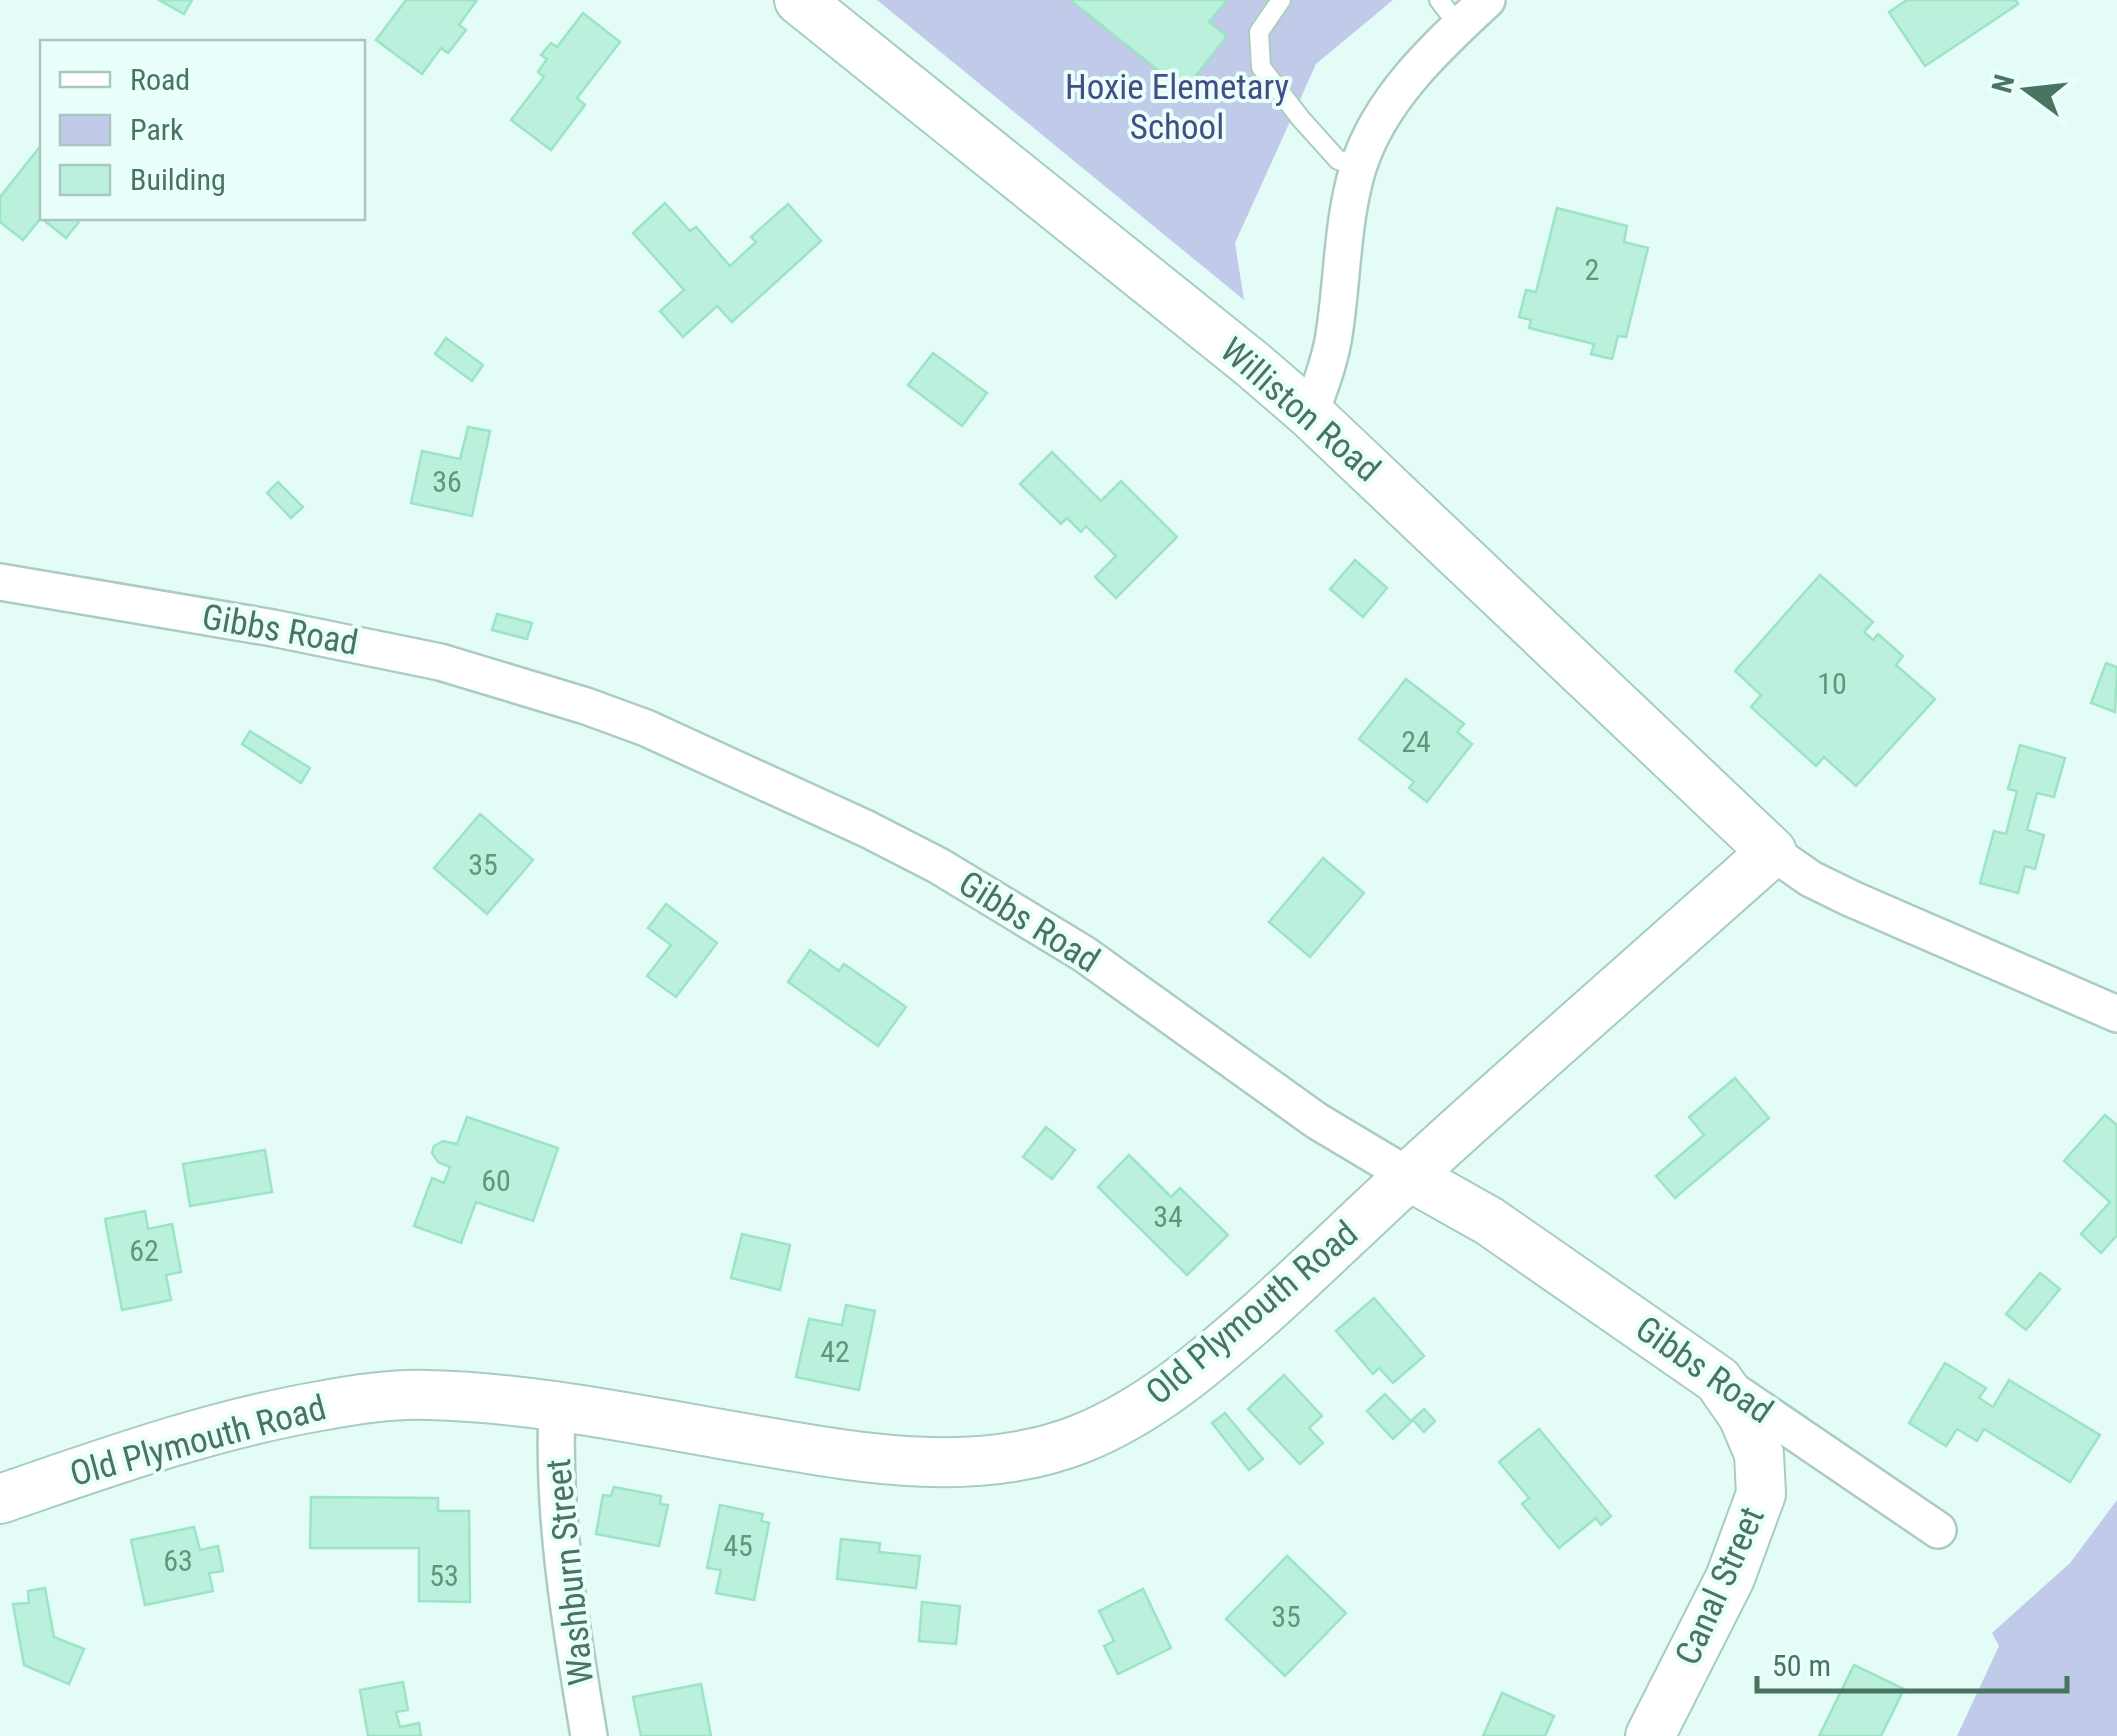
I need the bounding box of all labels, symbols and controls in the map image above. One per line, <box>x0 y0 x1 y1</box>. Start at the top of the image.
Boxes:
legend <box>40 40 365 220</box>
north arrow <box>1977 40 2077 140</box>
text: Road <box>130 62 190 97</box>
park label: Hoxie Elemetary School <box>1065 67 1289 148</box>
text: N <box>1985 71 2021 96</box>
text: Park <box>130 112 184 147</box>
text: Building <box>130 162 226 197</box>
house number: 2 <box>1585 252 1599 287</box>
street label: Williston Road <box>1212 330 1388 490</box>
house number: 36 <box>432 464 462 499</box>
street label: Gibbs Road <box>199 596 361 664</box>
house number: 10 <box>1817 666 1847 701</box>
house number: 24 <box>1401 724 1431 759</box>
house number: 35 <box>468 847 498 882</box>
street label: Gibbs Road <box>951 863 1107 981</box>
house number: 60 <box>481 1163 511 1198</box>
house number: 34 <box>1153 1199 1183 1234</box>
street label: Old Plymouth Road <box>1138 1213 1366 1413</box>
house number: 62 <box>129 1233 159 1268</box>
street label: Gibbs Road <box>1628 1308 1780 1432</box>
house number: 42 <box>820 1334 850 1369</box>
street label: Old Plymouth Road <box>66 1387 330 1495</box>
street label: Washburn Street <box>538 1457 602 1687</box>
street label: Canal Street <box>1667 1501 1773 1671</box>
house number: 45 <box>723 1528 753 1563</box>
house number: 63 <box>163 1543 193 1578</box>
house number: 53 <box>429 1558 459 1593</box>
house number: 35 <box>1271 1599 1301 1634</box>
scale bar <box>1757 1631 2067 1693</box>
text: 50 m <box>1772 1648 1831 1683</box>

